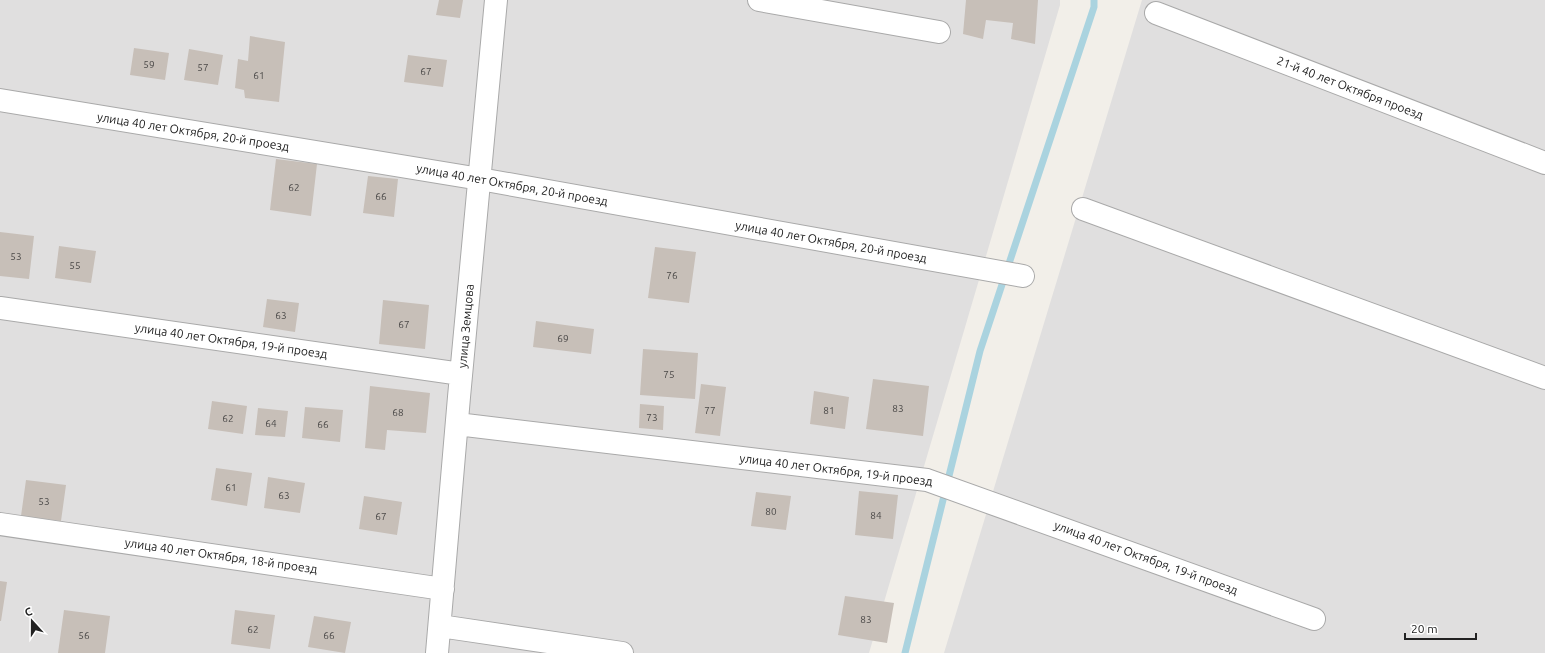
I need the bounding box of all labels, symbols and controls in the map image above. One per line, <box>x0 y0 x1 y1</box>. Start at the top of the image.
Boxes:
street label: 21-й 40 лет Октября проезд <box>1275 54 1425 122</box>
house number: 59 <box>143 59 155 70</box>
house number: 57 <box>197 62 209 73</box>
house number: 67 <box>420 66 432 77</box>
house number: 61 <box>253 70 265 81</box>
street label: улица 40 лет Октября, 20-й проезд <box>96 110 290 153</box>
street label: улица 40 лет Октября, 20-й проезд <box>415 161 609 208</box>
house number: 62 <box>288 182 300 193</box>
house number: 66 <box>375 191 387 202</box>
street label: улица 40 лет Октября, 20-й проезд <box>734 218 928 265</box>
house number: 53 <box>10 251 22 262</box>
house number: 55 <box>69 260 81 271</box>
house number: 76 <box>666 270 678 281</box>
street label: улица Земцова <box>455 283 476 369</box>
house number: 63 <box>275 310 287 321</box>
house number: 67 <box>398 319 410 330</box>
street label: улица 40 лет Октября, 19-й проезд <box>134 321 328 360</box>
house number: 69 <box>557 333 569 344</box>
house number: 75 <box>663 369 675 380</box>
house number: 83 <box>892 403 904 414</box>
house number: 77 <box>704 405 716 416</box>
house number: 81 <box>823 405 835 416</box>
house number: 68 <box>392 407 404 418</box>
house number: 73 <box>646 412 658 423</box>
house number: 62 <box>222 413 234 424</box>
house number: 64 <box>265 418 277 429</box>
house number: 66 <box>317 419 329 430</box>
street label: улица 40 лет Октября, 19-й проезд <box>739 451 933 488</box>
house number: 61 <box>225 482 237 493</box>
house number: 63 <box>278 490 290 501</box>
house number: 53 <box>38 496 50 507</box>
house number: 80 <box>765 506 777 517</box>
house number: 84 <box>870 510 882 521</box>
house number: 67 <box>375 511 387 522</box>
street label: улица 40 лет Октября, 19-й проезд <box>1053 518 1240 597</box>
street label: улица 40 лет Октября, 18-й проезд <box>124 536 318 575</box>
north arrow <box>12 601 52 641</box>
text: С <box>23 605 34 619</box>
house number: 83 <box>860 614 872 625</box>
scale bar <box>1405 615 1476 641</box>
text: 20 m <box>1411 622 1438 635</box>
house number: 62 <box>247 624 259 635</box>
house number: 56 <box>78 630 90 641</box>
house number: 66 <box>323 630 335 641</box>

